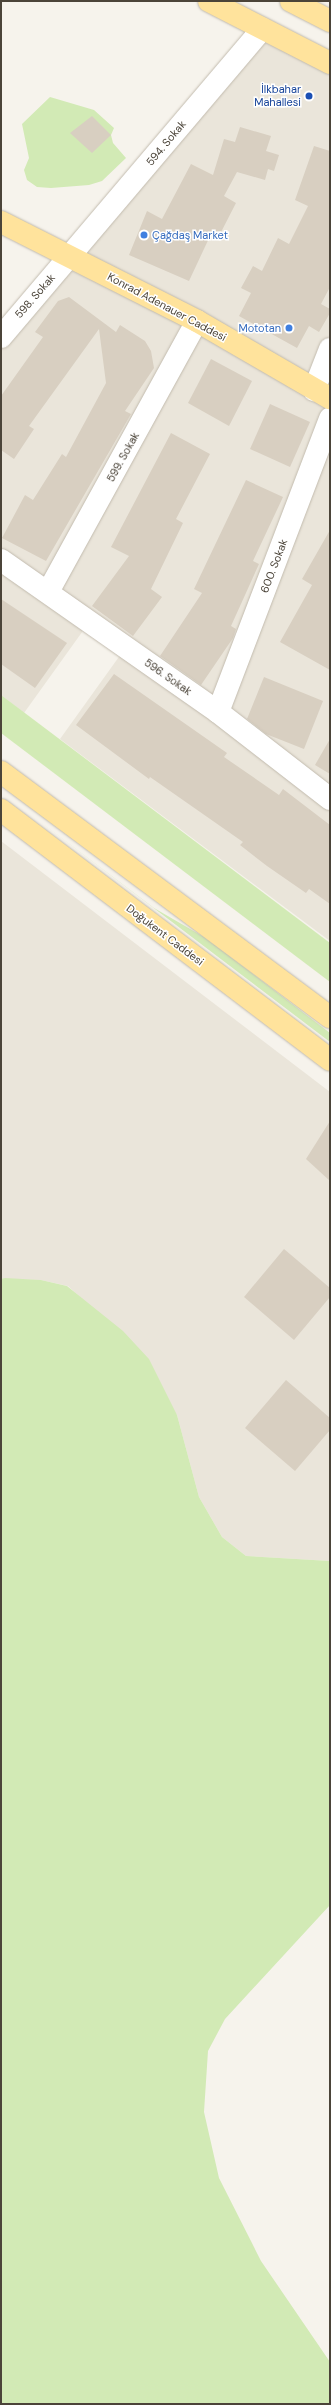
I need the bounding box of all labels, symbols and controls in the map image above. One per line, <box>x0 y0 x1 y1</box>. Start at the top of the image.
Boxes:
place label: İlkbahar Mahallesi <box>254 83 301 109</box>
marker: İlkbahar Mahallesi <box>304 91 314 101</box>
street label: 594. Sokak <box>143 118 189 168</box>
place label: Çağdaş Market <box>152 228 228 242</box>
marker: Çağdaş Market <box>139 230 149 240</box>
street label: Konrad Adenauer Caddesi <box>105 270 229 344</box>
street label: 598. Sokak <box>12 271 58 321</box>
place label: Mototan <box>238 321 281 335</box>
marker: Mototan <box>284 323 294 333</box>
street label: 599. Sokak <box>104 430 142 484</box>
street label: 600. Sokak <box>258 537 290 595</box>
street label: 596. Sokak <box>142 656 194 698</box>
street label: Doğukent Caddesi <box>124 902 206 968</box>

